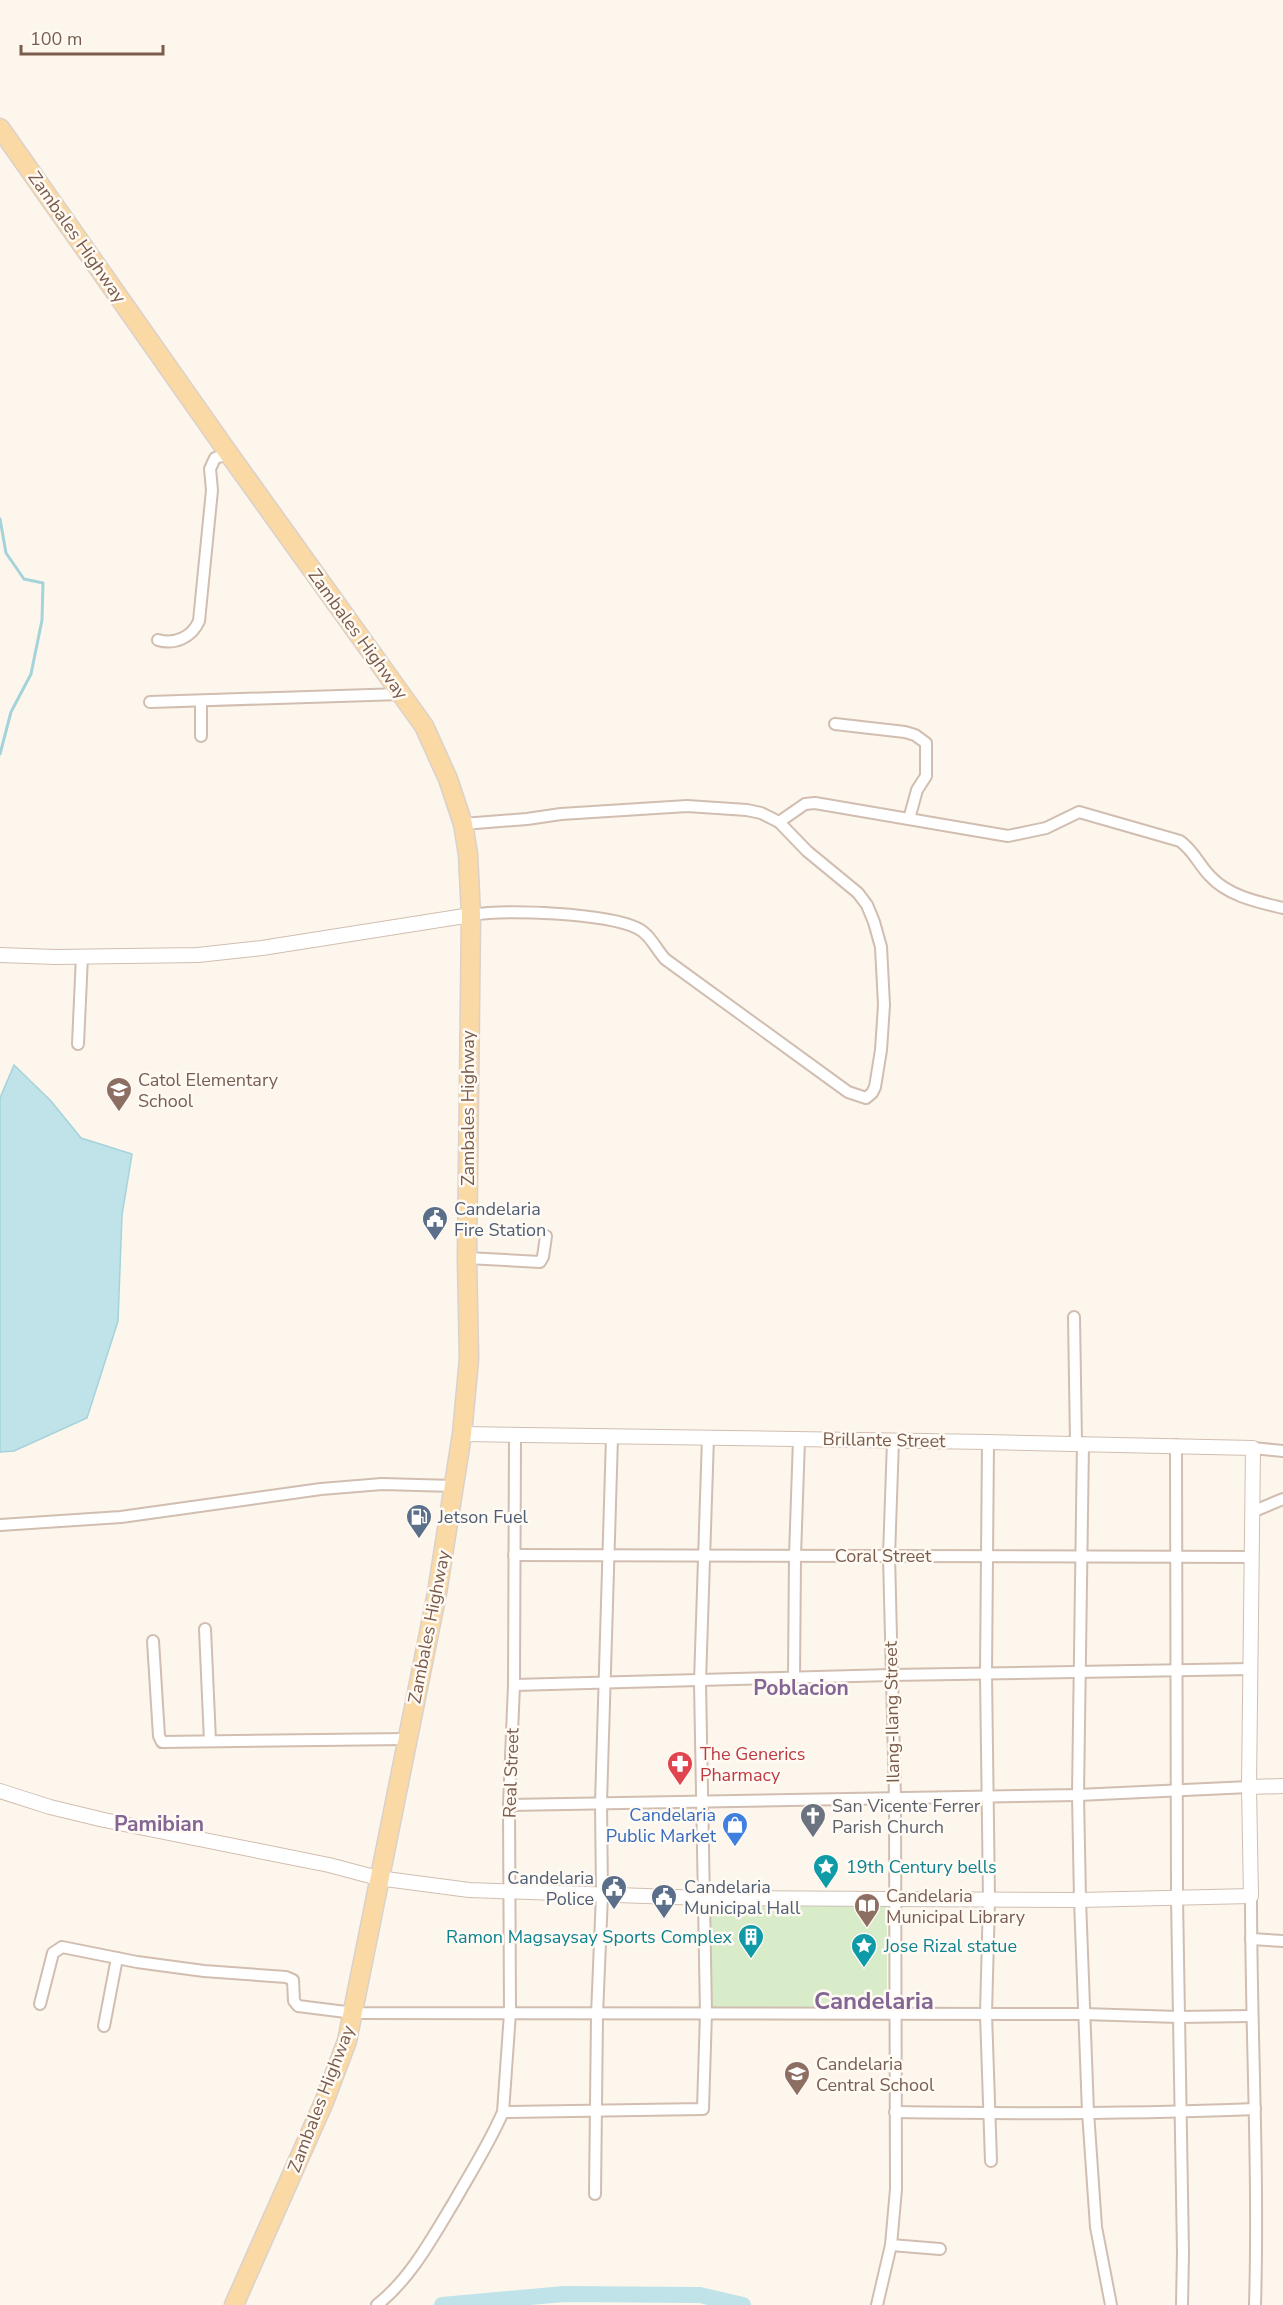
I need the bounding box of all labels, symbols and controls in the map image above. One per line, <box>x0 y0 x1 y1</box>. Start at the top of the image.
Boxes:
scale bar <box>21 18 164 56</box>
text: 100 m <box>30 27 82 51</box>
street label: Zambales Highway <box>23 166 132 308</box>
street label: Zambales Highway <box>303 564 414 705</box>
street label: Zambales Highway <box>456 1029 480 1186</box>
place label: Catol Elementary School <box>138 1068 279 1113</box>
school or university icon: Catol Elementary School <box>104 1075 134 1113</box>
place label: Candelaria Fire Station <box>454 1197 546 1242</box>
public building icon: Candelaria Fire Station <box>420 1204 450 1242</box>
street label: Brillante Street <box>822 1427 946 1453</box>
fuel station icon: Jetson Fuel <box>404 1502 434 1540</box>
place label: Jetson Fuel <box>437 1505 529 1529</box>
street label: Coral Street <box>835 1544 932 1568</box>
street label: Zambales Highway <box>402 1548 456 1706</box>
street label: Ilang-Ilang Street <box>879 1640 905 1783</box>
district label: Poblacion <box>753 1674 849 1702</box>
street label: Real Street <box>497 1727 525 1818</box>
place label: The Generics Pharmacy <box>700 1742 805 1787</box>
pharmacy icon: The Generics Pharmacy <box>665 1749 695 1787</box>
place label: San Vicente Ferrer Parish Church <box>832 1794 981 1839</box>
church icon: San Vicente Ferrer Parish Church <box>798 1801 828 1839</box>
place label: Candelaria Public Market <box>606 1803 717 1848</box>
district label: Pamibian <box>114 1810 204 1838</box>
shop icon: Candelaria Public Market <box>720 1810 750 1848</box>
place icon: 19th Century bells <box>811 1852 841 1890</box>
place label: 19th Century bells <box>846 1855 997 1879</box>
place label: Candelaria Police <box>507 1866 594 1911</box>
public building icon: Candelaria Police <box>599 1873 629 1911</box>
place label: Candelaria Municipal Hall <box>684 1875 801 1920</box>
public building icon: Candelaria Municipal Hall <box>649 1882 679 1920</box>
place label: Candelaria Municipal Library <box>886 1884 1026 1929</box>
library icon: Candelaria Municipal Library <box>852 1891 882 1929</box>
building icon: Ramon Magsaysay Sports Complex <box>736 1922 766 1960</box>
place label: Ramon Magsaysay Sports Complex <box>446 1925 733 1949</box>
place icon: Jose Rizal statue <box>849 1931 879 1969</box>
place label: Jose Rizal statue <box>883 1934 1017 1958</box>
district label: Candelaria <box>814 1985 934 2017</box>
street label: Zambales Highway <box>282 2021 360 2176</box>
place label: Candelaria Central School <box>816 2052 935 2097</box>
school or university icon: Candelaria Central School <box>782 2059 812 2097</box>

